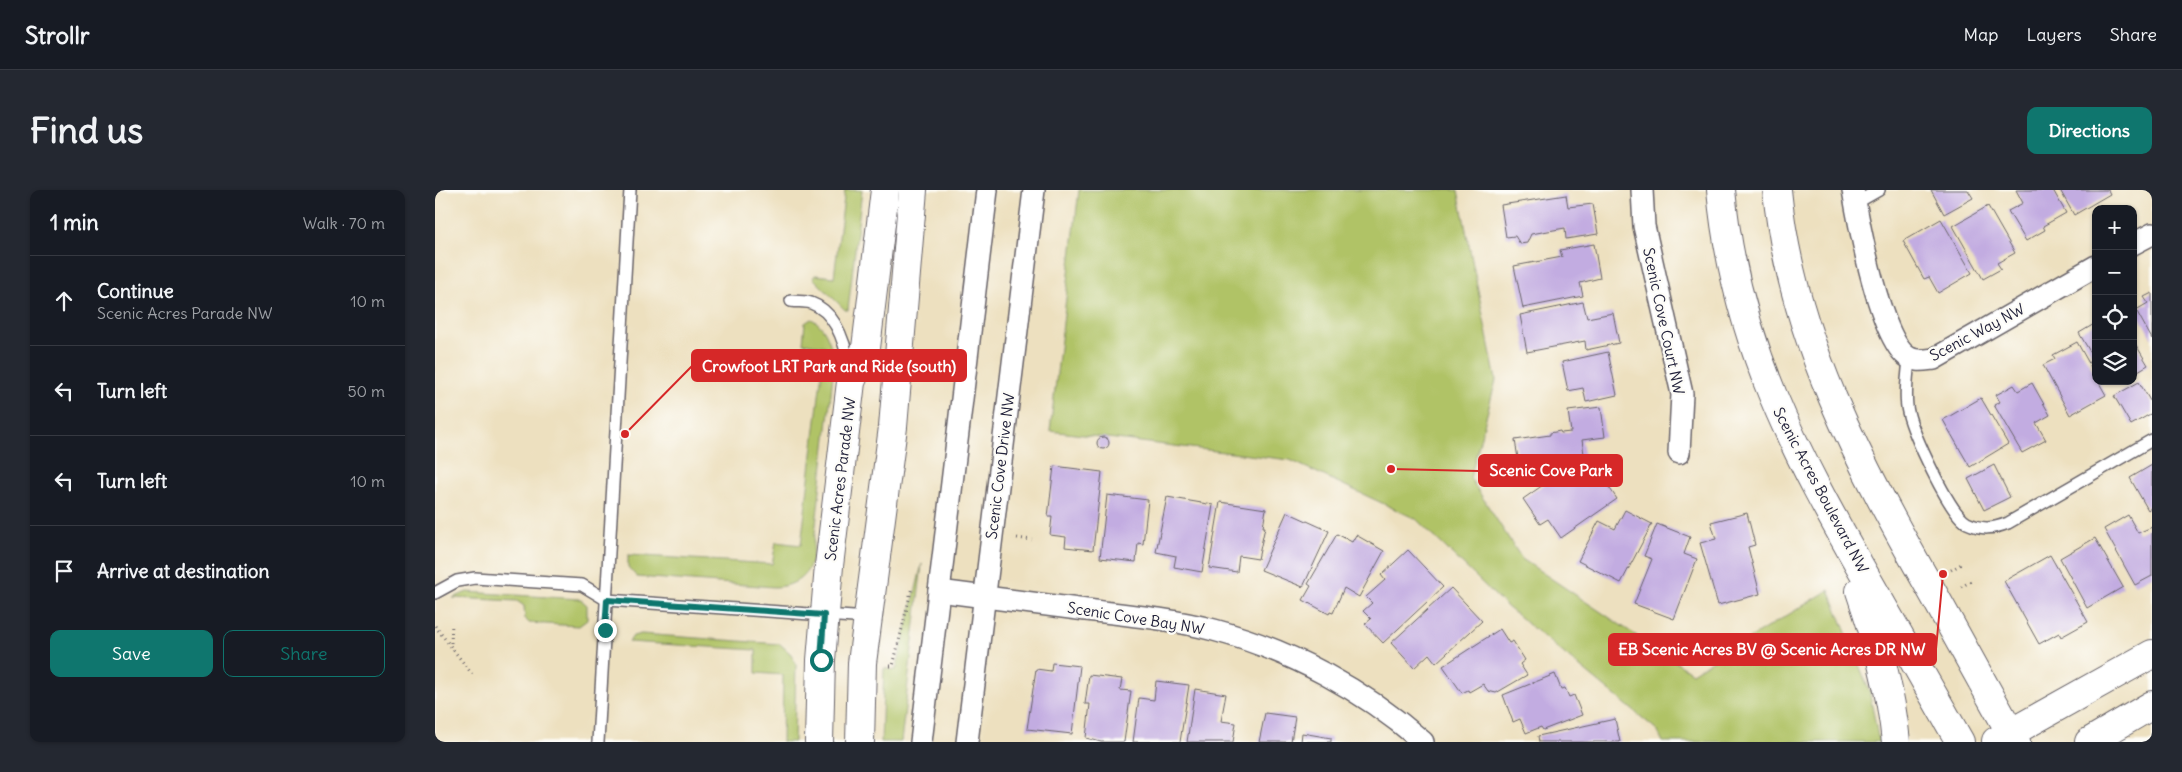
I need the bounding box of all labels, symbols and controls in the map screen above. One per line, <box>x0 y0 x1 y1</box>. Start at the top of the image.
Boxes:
text: Strollr <box>25 20 90 50</box>
text: Map <box>1963 23 1998 46</box>
text: Layers <box>2026 23 2082 46</box>
text: Share <box>2110 23 2157 46</box>
button: Directions <box>2027 107 2152 154</box>
text: Find us <box>30 108 143 152</box>
map controls <box>2092 205 2137 385</box>
button: + <box>2092 205 2137 250</box>
text: 1 min <box>50 209 99 236</box>
text: Walk · 70 m <box>303 213 385 233</box>
street label: Scenic Cove Court NW <box>1639 246 1689 397</box>
button: − <box>2092 250 2137 295</box>
text: Continue <box>97 279 174 303</box>
icon: ahead <box>50 287 78 315</box>
text: 10 m <box>350 291 385 311</box>
button: locate <box>2092 295 2137 340</box>
street label: Scenic Way NW <box>1926 299 2028 365</box>
text: Scenic Acres Parade NW <box>97 303 273 323</box>
button: layers <box>2092 340 2137 385</box>
callout: Crowfoot LRT Park and Ride (south) <box>692 350 966 381</box>
text: Crowfoot LRT Park and Ride (south) <box>702 356 956 377</box>
icon: left <box>50 377 78 405</box>
text: Turn left <box>97 379 167 403</box>
text: 50 m <box>347 381 385 401</box>
street label: Scenic Cove Drive NW <box>982 391 1018 540</box>
street label: Scenic Acres Parade NW <box>821 396 859 562</box>
street label: Scenic Acres Boulevard NW <box>1769 404 1873 576</box>
callout: Scenic Cove Park <box>1479 455 1622 486</box>
text: Scenic Cove Park <box>1490 460 1612 480</box>
icon: left <box>50 467 78 495</box>
text: Turn left <box>97 469 167 493</box>
text: 10 m <box>350 471 385 491</box>
icon: arrive <box>50 557 78 585</box>
text: Arrive at destination <box>97 559 270 583</box>
street label: Scenic Cove Bay NW <box>1066 598 1206 638</box>
route end <box>594 619 617 642</box>
button: Save <box>50 630 213 677</box>
button: Share <box>223 630 385 677</box>
callout: EB Scenic Acres BV @ Scenic Acres DR NW <box>1609 634 1936 665</box>
text: EB Scenic Acres BV @ Scenic Acres DR NW <box>1618 639 1926 660</box>
route start <box>810 649 833 672</box>

